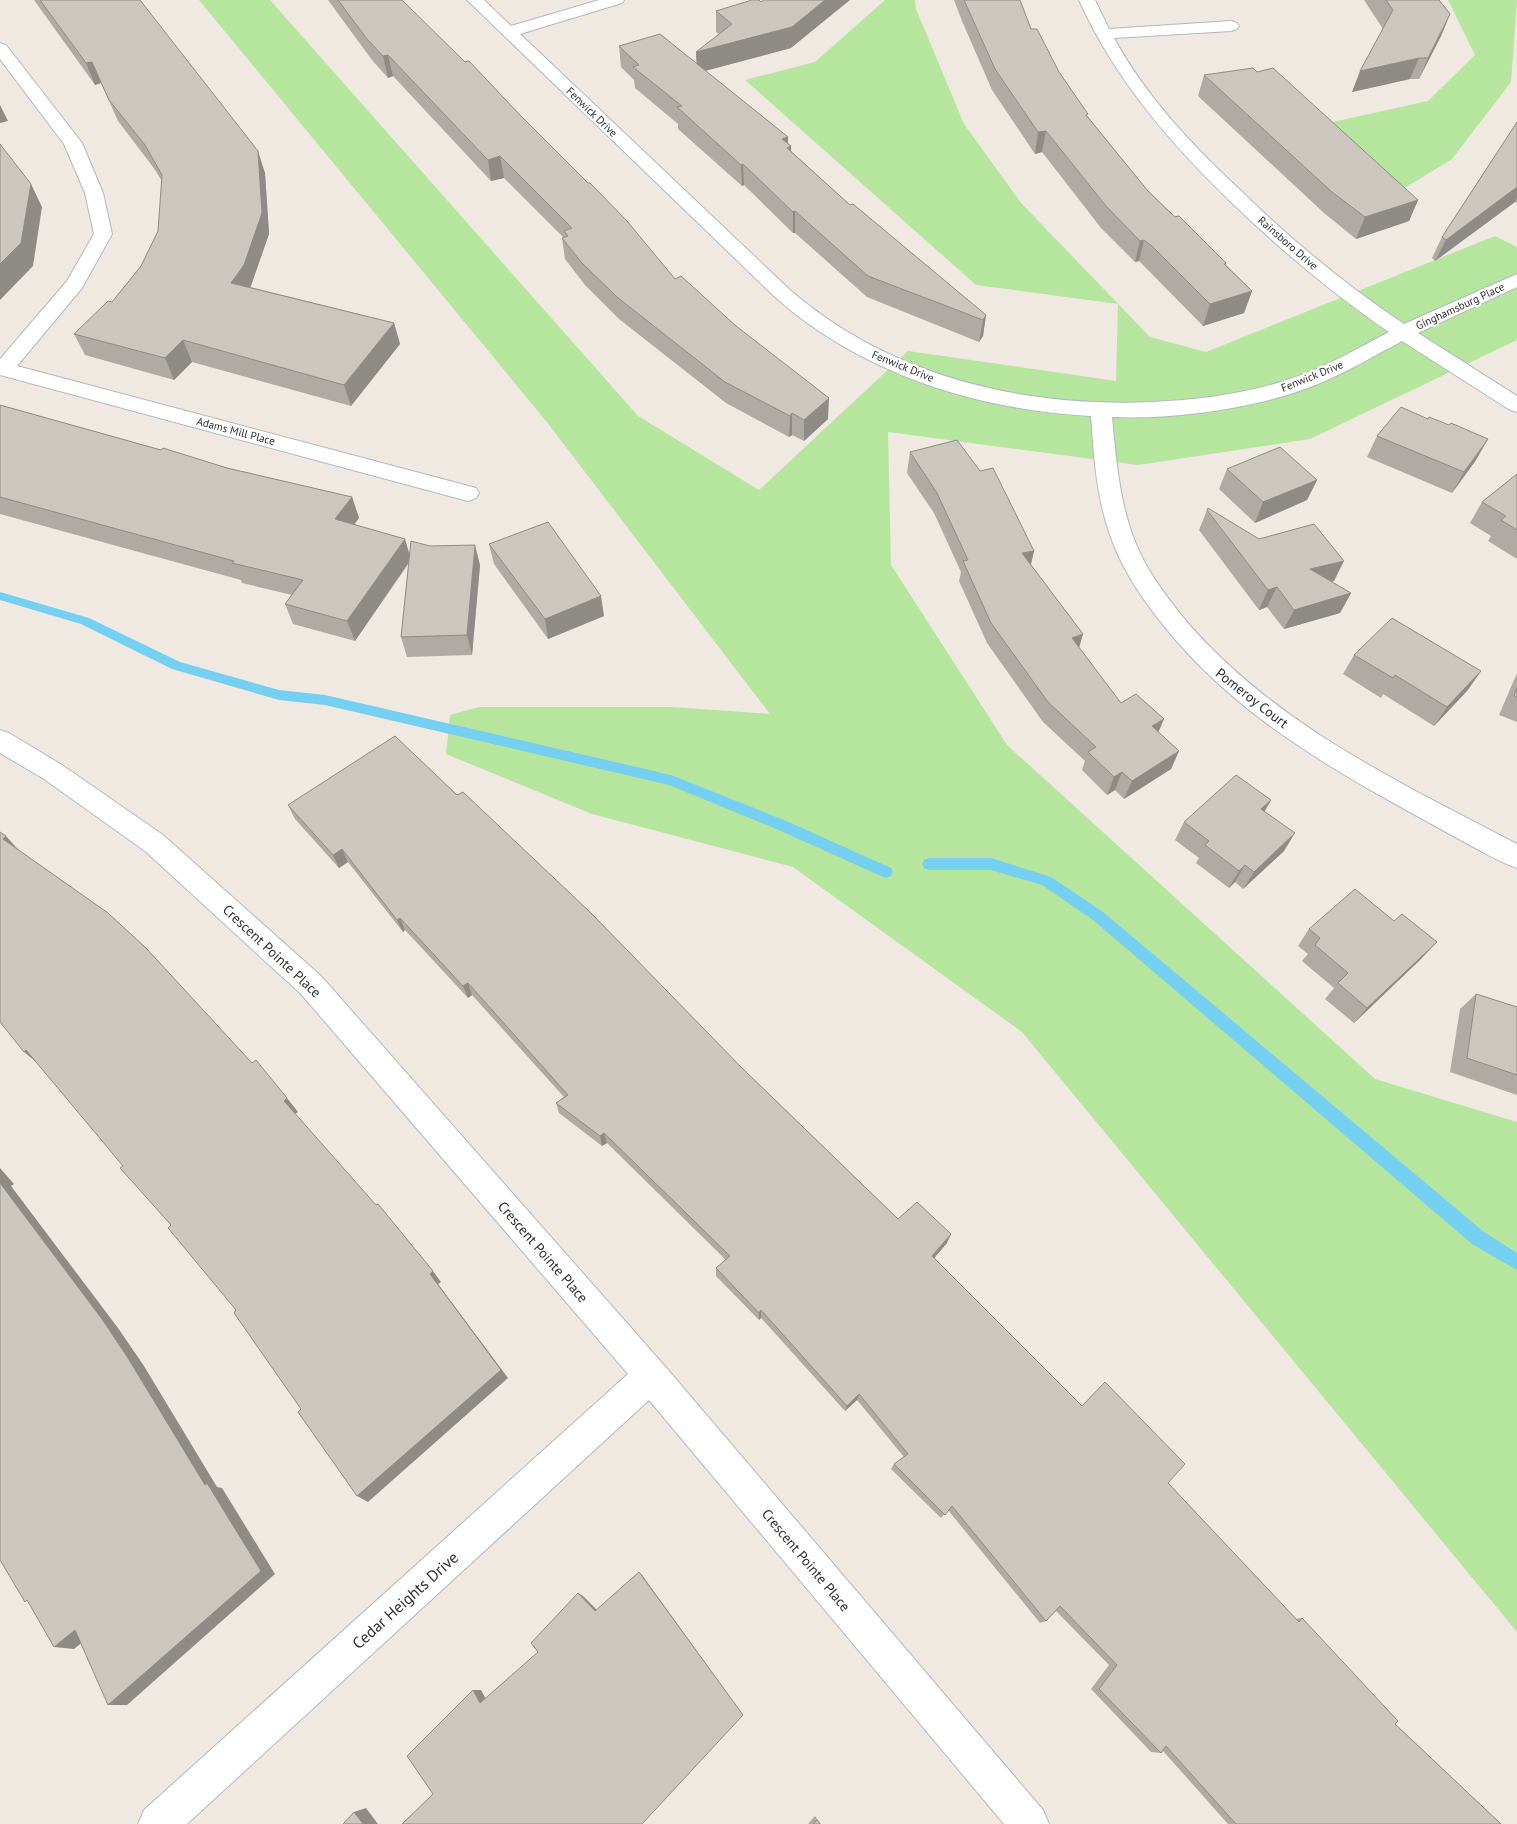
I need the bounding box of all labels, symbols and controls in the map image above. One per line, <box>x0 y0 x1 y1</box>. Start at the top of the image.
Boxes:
street label: Fenwick Drive <box>563 84 621 140</box>
street label: Rainsboro Drive <box>1255 213 1321 273</box>
street label: Ginghamsburg Place <box>1413 279 1507 333</box>
street label: Fenwick Drive <box>870 347 937 385</box>
street label: Fenwick Drive <box>1279 357 1346 395</box>
street label: Adams Mill Place <box>195 414 277 448</box>
street label: Pomeroy Court <box>1212 664 1292 732</box>
street label: Crescent Pointe Place <box>219 901 325 1001</box>
street label: Crescent Pointe Place <box>494 1198 592 1306</box>
street label: Crescent Pointe Place <box>758 1505 854 1615</box>
street label: Cedar Heights Drive <box>348 1547 462 1653</box>

